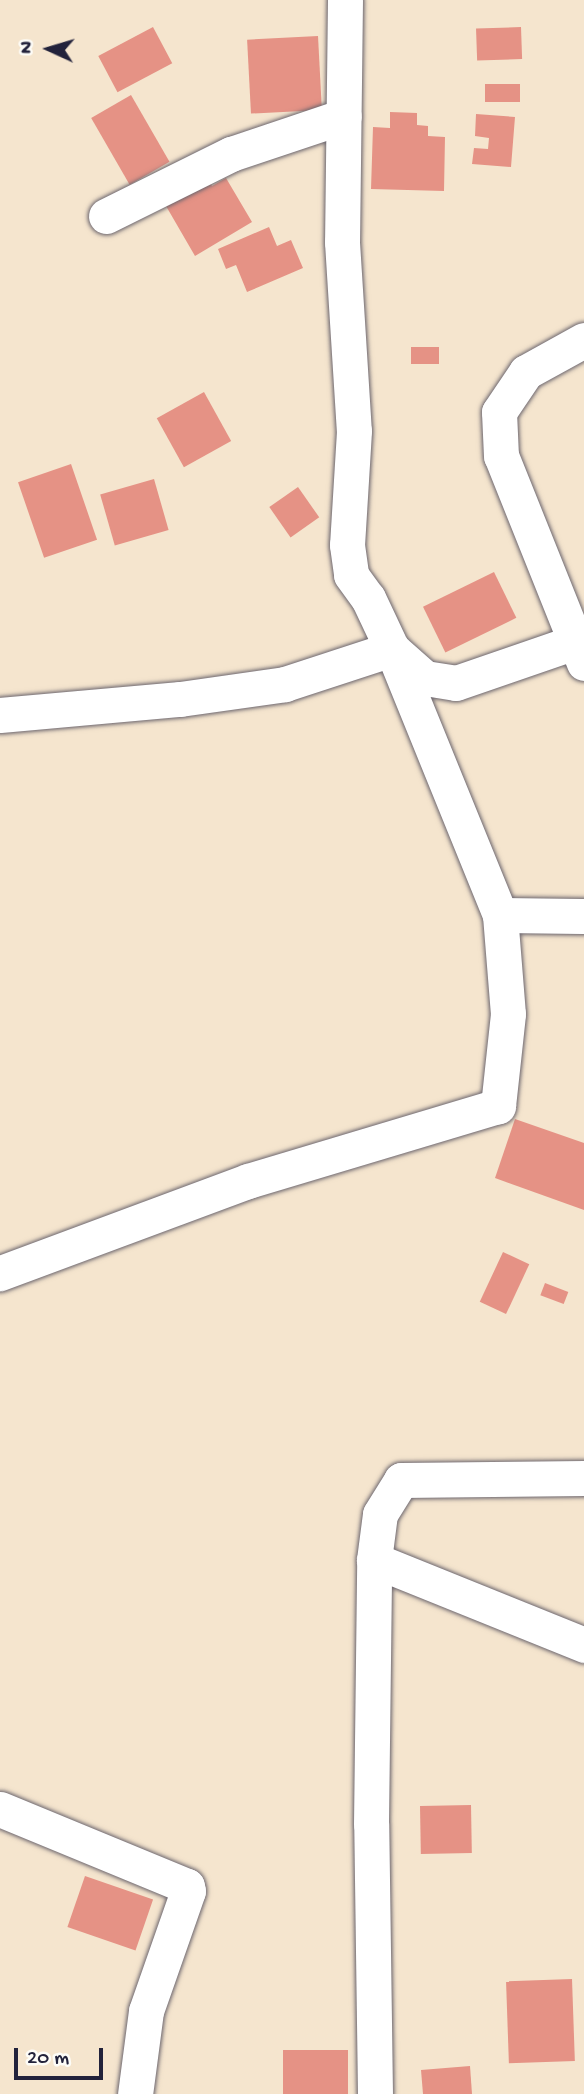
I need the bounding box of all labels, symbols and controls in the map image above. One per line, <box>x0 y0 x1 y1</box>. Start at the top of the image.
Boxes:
north arrow <box>14 14 84 84</box>
text: N <box>16 41 39 54</box>
scale bar <box>18 2035 107 2078</box>
text: 20 m <box>27 2047 69 2072</box>

